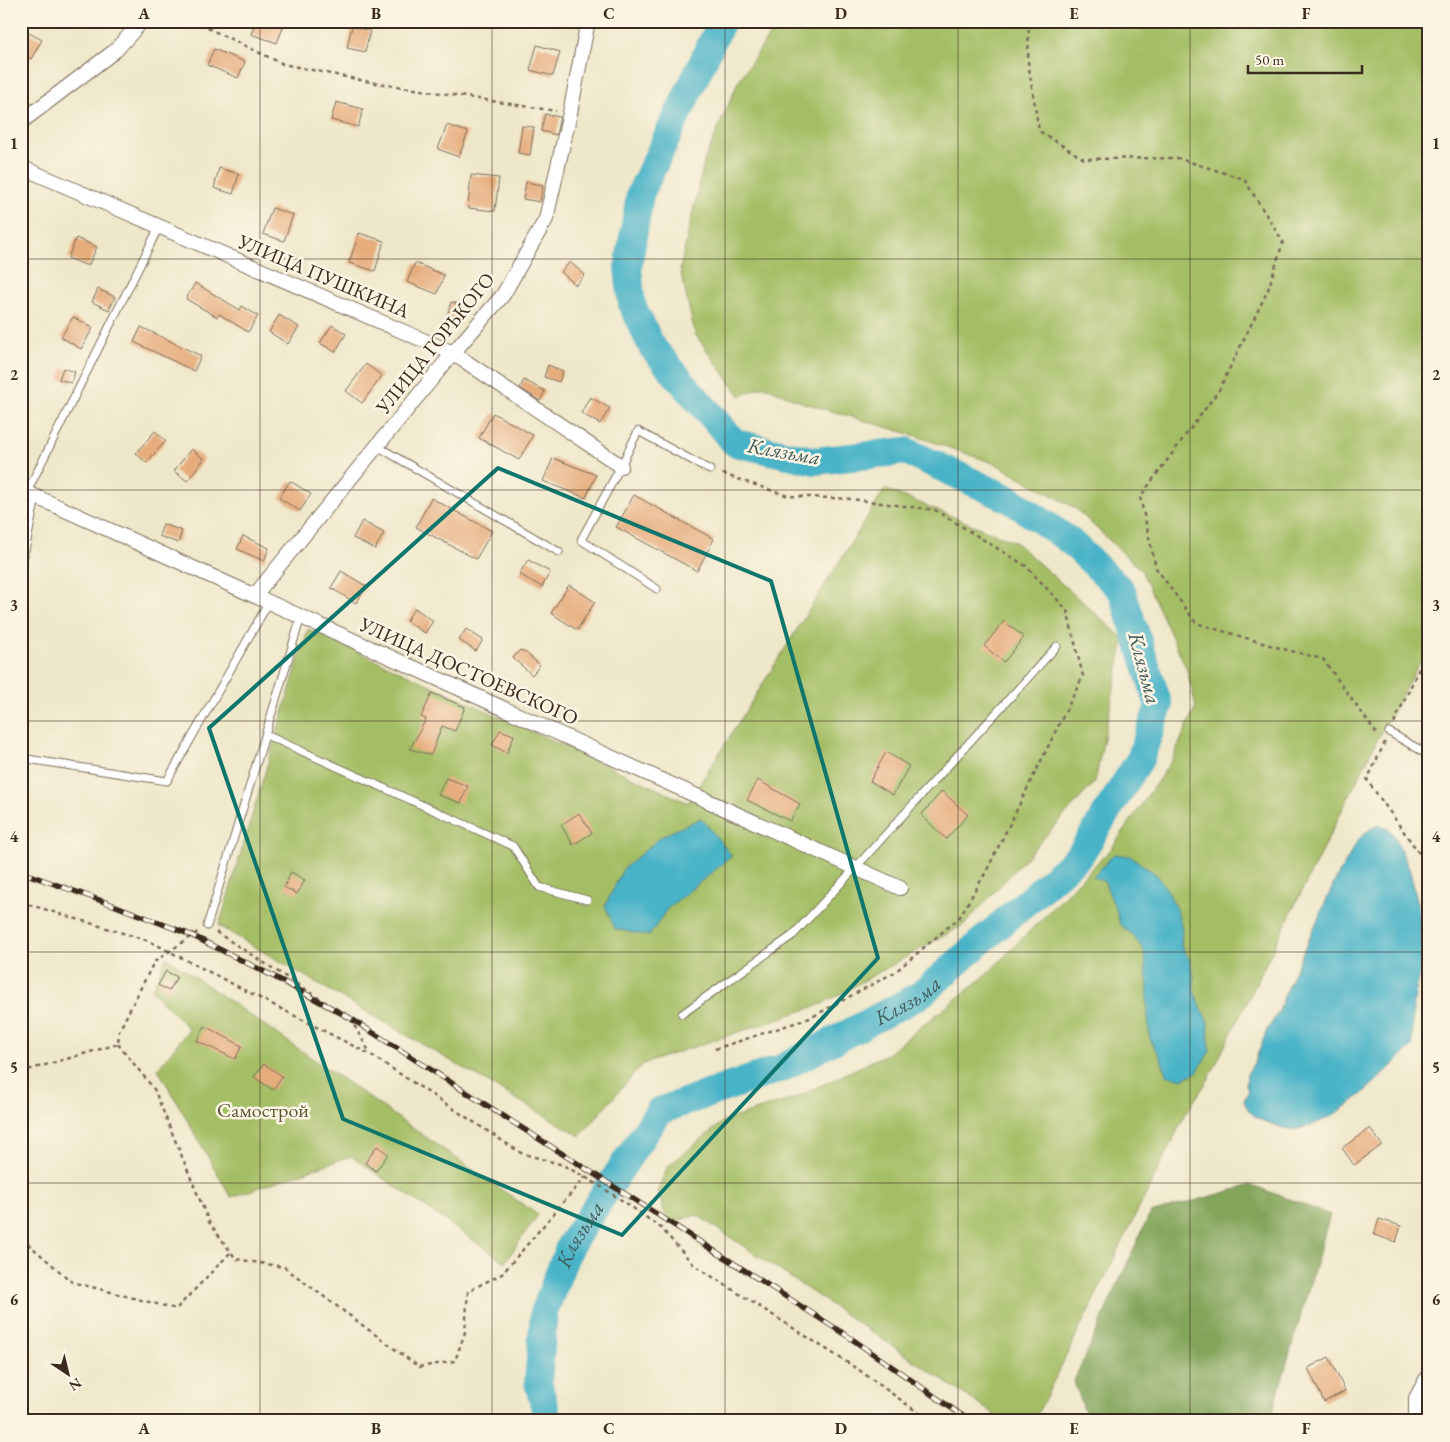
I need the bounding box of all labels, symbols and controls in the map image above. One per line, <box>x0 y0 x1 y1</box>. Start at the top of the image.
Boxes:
text: A <box>137 3 150 24</box>
text: B <box>371 3 381 24</box>
text: C <box>603 3 615 24</box>
text: D <box>835 3 847 24</box>
text: E <box>1069 3 1079 24</box>
text: F <box>1302 3 1311 24</box>
scale bar <box>1248 42 1361 74</box>
text: 50 m <box>1255 50 1284 69</box>
text: 1 <box>10 133 18 154</box>
text: 1 <box>1432 133 1440 154</box>
street label: УЛИЦА ПУШКИНА <box>233 228 414 324</box>
street label: УЛИЦА ГОРЬКОГО <box>369 267 500 420</box>
text: 2 <box>10 364 19 385</box>
text: 2 <box>1432 364 1441 385</box>
water label: Клязьма <box>745 431 823 471</box>
text: 3 <box>10 595 18 616</box>
text: 3 <box>1432 595 1440 616</box>
street label: УЛИЦА ДОСТОЕВСКОГО <box>355 611 582 731</box>
water label: Клязьма <box>1122 628 1168 707</box>
text: 4 <box>10 826 19 847</box>
text: 4 <box>1432 826 1441 847</box>
water label: Клязьма <box>868 970 946 1031</box>
text: 5 <box>10 1057 18 1078</box>
text: 5 <box>1432 1057 1440 1078</box>
park label: Самострой <box>217 1097 309 1123</box>
water label: Клязьма <box>549 1196 609 1272</box>
text: 6 <box>10 1289 19 1310</box>
text: 6 <box>1432 1289 1441 1310</box>
north arrow <box>42 1350 92 1400</box>
text: N <box>65 1374 85 1396</box>
text: A <box>137 1418 150 1439</box>
text: B <box>371 1418 381 1439</box>
text: C <box>603 1418 615 1439</box>
text: D <box>835 1418 847 1439</box>
text: E <box>1069 1418 1079 1439</box>
text: F <box>1302 1418 1311 1439</box>

